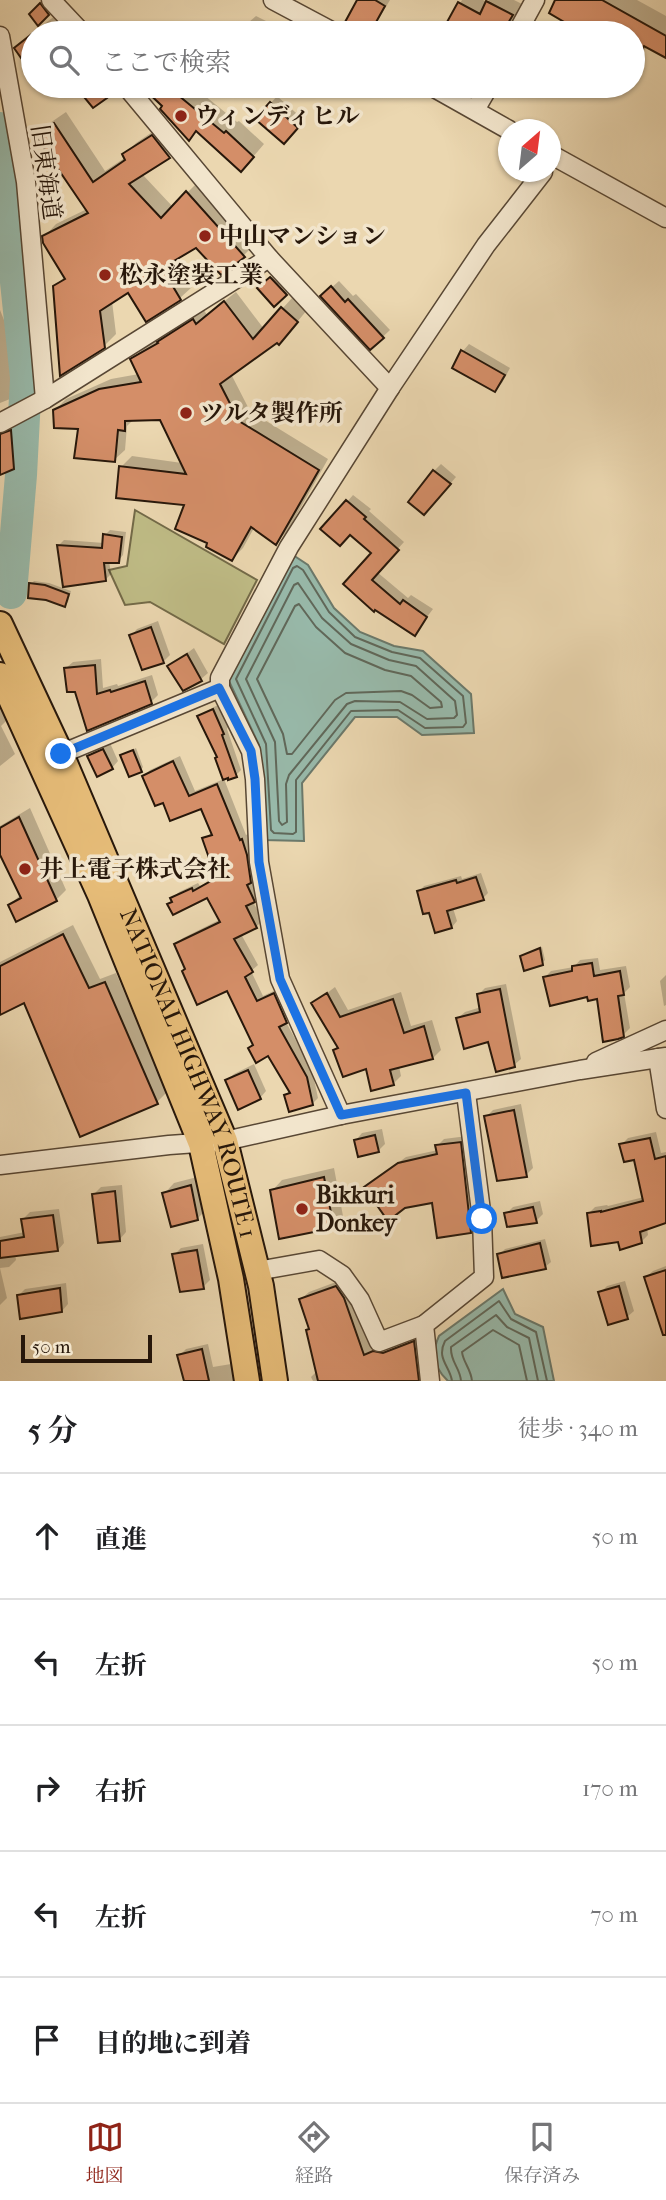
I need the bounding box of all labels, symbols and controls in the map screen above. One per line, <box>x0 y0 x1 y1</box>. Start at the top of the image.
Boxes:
search box <box>21 21 645 98</box>
icon: search <box>45 41 83 79</box>
text: ここで検索 <box>101 47 231 78</box>
place label: ウィンディヒル <box>195 102 360 130</box>
marker: ウィンディヒル <box>173 108 189 124</box>
north arrow <box>498 119 561 182</box>
street label: 旧東海道 <box>25 123 67 221</box>
place label: 中山マンション <box>219 222 386 250</box>
marker: 中山マンション <box>197 228 213 244</box>
place label: 松永塗装工業 <box>119 261 263 289</box>
marker: 松永塗装工業 <box>97 267 113 283</box>
place label: ツルタ製作所 <box>200 399 343 427</box>
marker: ツルタ製作所 <box>178 405 194 421</box>
route end <box>45 738 76 769</box>
place label: 井上電子株式会社 <box>39 855 231 883</box>
marker: 井上電子株式会社 <box>17 861 33 877</box>
street label: NATIONAL HIGHWAY ROUTE 1 <box>114 904 263 1241</box>
place label: Bikkuri Donkey <box>316 1181 398 1237</box>
marker: Bikkuri Donkey <box>294 1201 310 1217</box>
route start <box>466 1203 497 1234</box>
scale bar <box>21 1332 152 1364</box>
text: 50 m <box>32 1336 71 1358</box>
text: 5 分 <box>28 1413 77 1448</box>
text: 徒歩 · 340 m <box>518 1415 638 1442</box>
icon: ahead <box>28 1517 66 1555</box>
text: 50 m <box>591 1523 638 1550</box>
text: 直進 <box>95 1524 147 1555</box>
icon: left <box>28 1643 66 1681</box>
text: 50 m <box>591 1649 638 1676</box>
text: 左折 <box>95 1650 147 1681</box>
icon: right <box>28 1769 66 1807</box>
text: 170 m <box>582 1775 638 1802</box>
text: 右折 <box>95 1776 147 1807</box>
icon: left <box>28 1895 66 1933</box>
text: 70 m <box>590 1901 638 1928</box>
text: 左折 <box>95 1902 147 1933</box>
icon: arrive <box>28 2021 66 2059</box>
text: 目的地に到着 <box>95 2028 251 2059</box>
tab: 地図 <box>86 2118 124 2187</box>
tab: 経路 <box>295 2118 333 2187</box>
tab: 保存済み <box>504 2118 580 2187</box>

